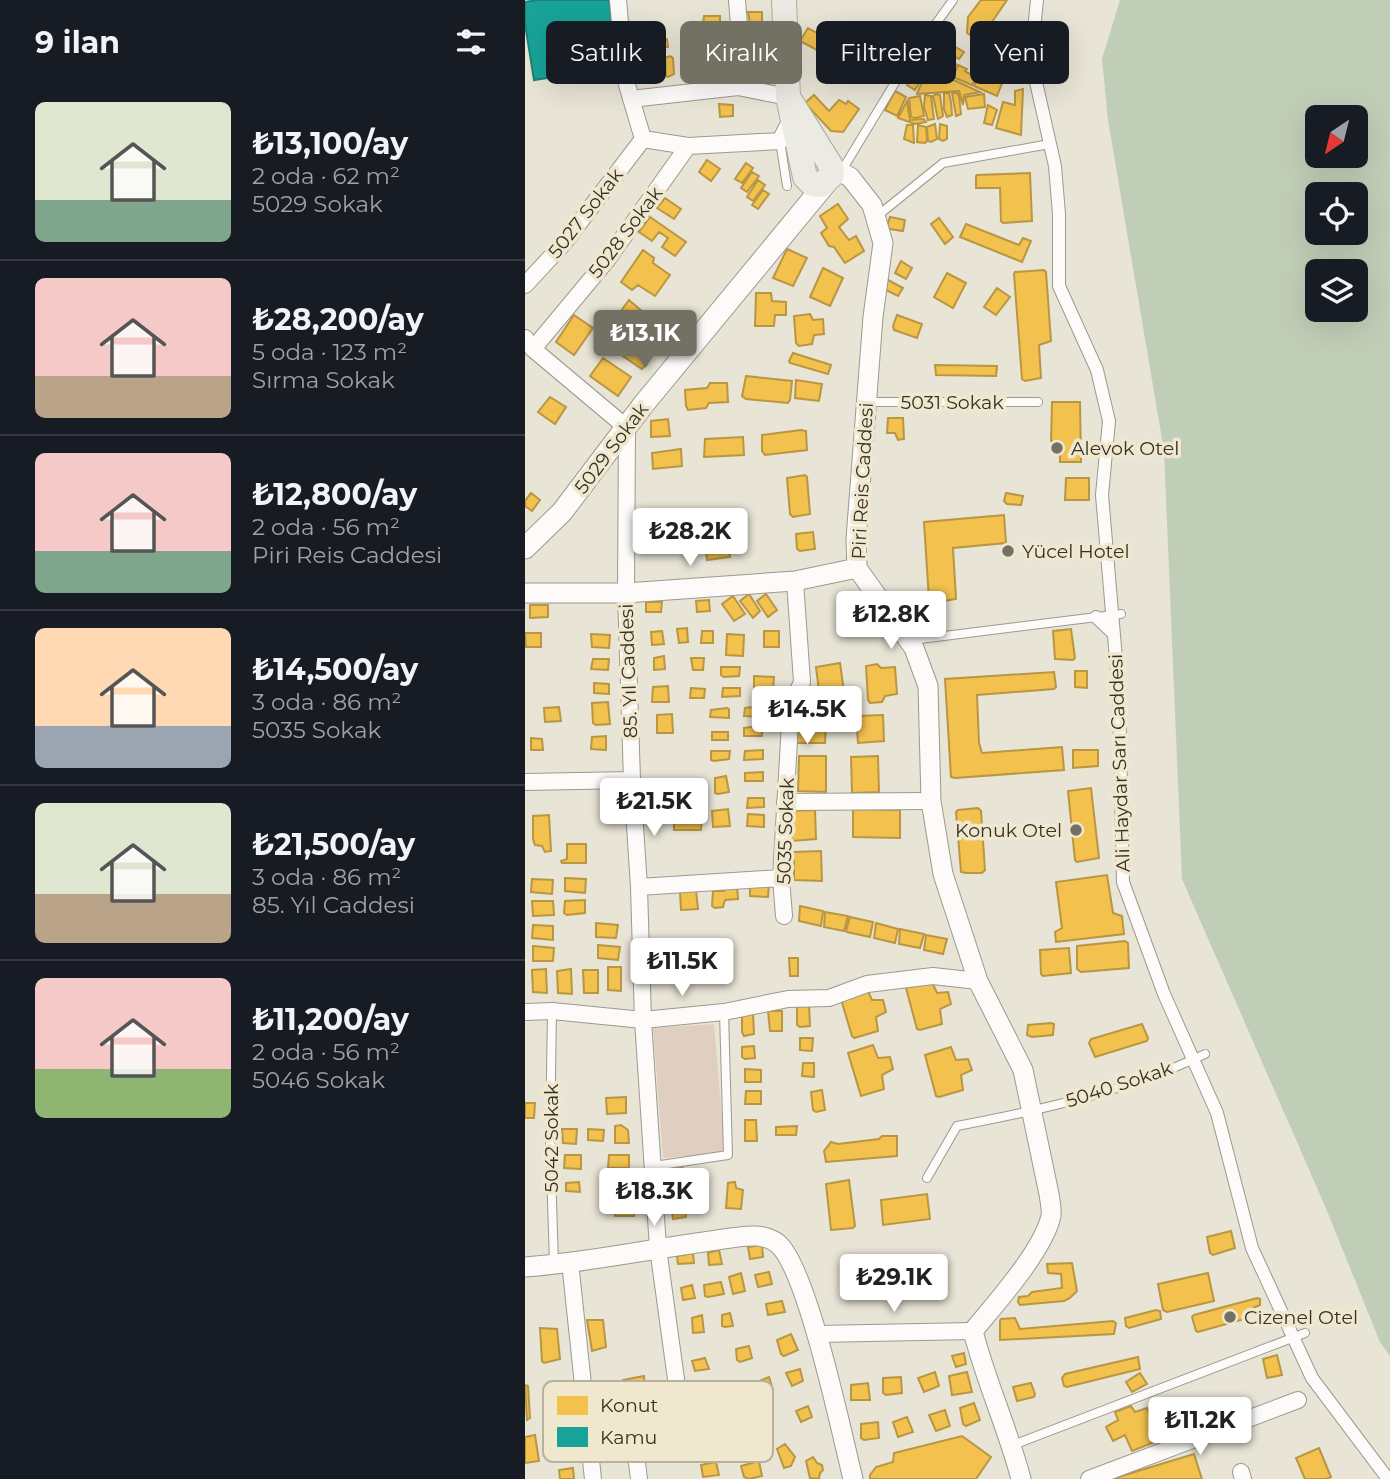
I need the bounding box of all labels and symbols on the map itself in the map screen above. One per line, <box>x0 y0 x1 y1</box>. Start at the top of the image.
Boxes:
north arrow <box>1305 105 1369 168</box>
street label: 5027 Sokak <box>543 163 628 263</box>
street label: 5028 Sokak <box>584 182 668 283</box>
pin: ₺13.1K <box>588 310 702 370</box>
street label: 5031 Sokak <box>900 391 1004 414</box>
street label: 5029 Sokak <box>570 398 653 498</box>
street label: Piri Reis Caddesi <box>847 402 878 560</box>
place label: Alevok Otel <box>1071 437 1179 460</box>
marker: Alevok Otel <box>1049 440 1065 456</box>
pin: ₺28.2K <box>633 508 747 568</box>
place label: Yücel Hotel <box>1022 540 1130 563</box>
marker: Yücel Hotel <box>1000 543 1016 559</box>
pin: ₺12.8K <box>834 592 948 651</box>
street label: 85. Yıl Caddesi <box>615 603 642 739</box>
street label: Ali Haydar Sarı Caddesi <box>1104 653 1135 873</box>
pin: ₺14.5K <box>750 686 864 746</box>
street label: 5035 Sokak <box>772 777 799 885</box>
pin: ₺21.5K <box>597 778 711 838</box>
place label: Konuk Otel <box>955 819 1062 842</box>
marker: Konuk Otel <box>1068 822 1084 838</box>
pin: ₺11.5K <box>625 939 739 998</box>
street label: 5040 Sokak <box>1063 1056 1176 1113</box>
street label: 5042 Sokak <box>540 1083 563 1192</box>
pin: ₺18.3K <box>597 1168 711 1228</box>
pin: ₺29.1K <box>837 1254 951 1314</box>
place label: Cizenel Otel <box>1244 1306 1358 1329</box>
marker: Cizenel Otel <box>1222 1309 1238 1325</box>
legend <box>543 1381 773 1462</box>
text: Konut <box>600 1394 659 1417</box>
pin: ₺11.2K <box>1143 1398 1257 1457</box>
text: Kamu <box>600 1426 657 1449</box>

